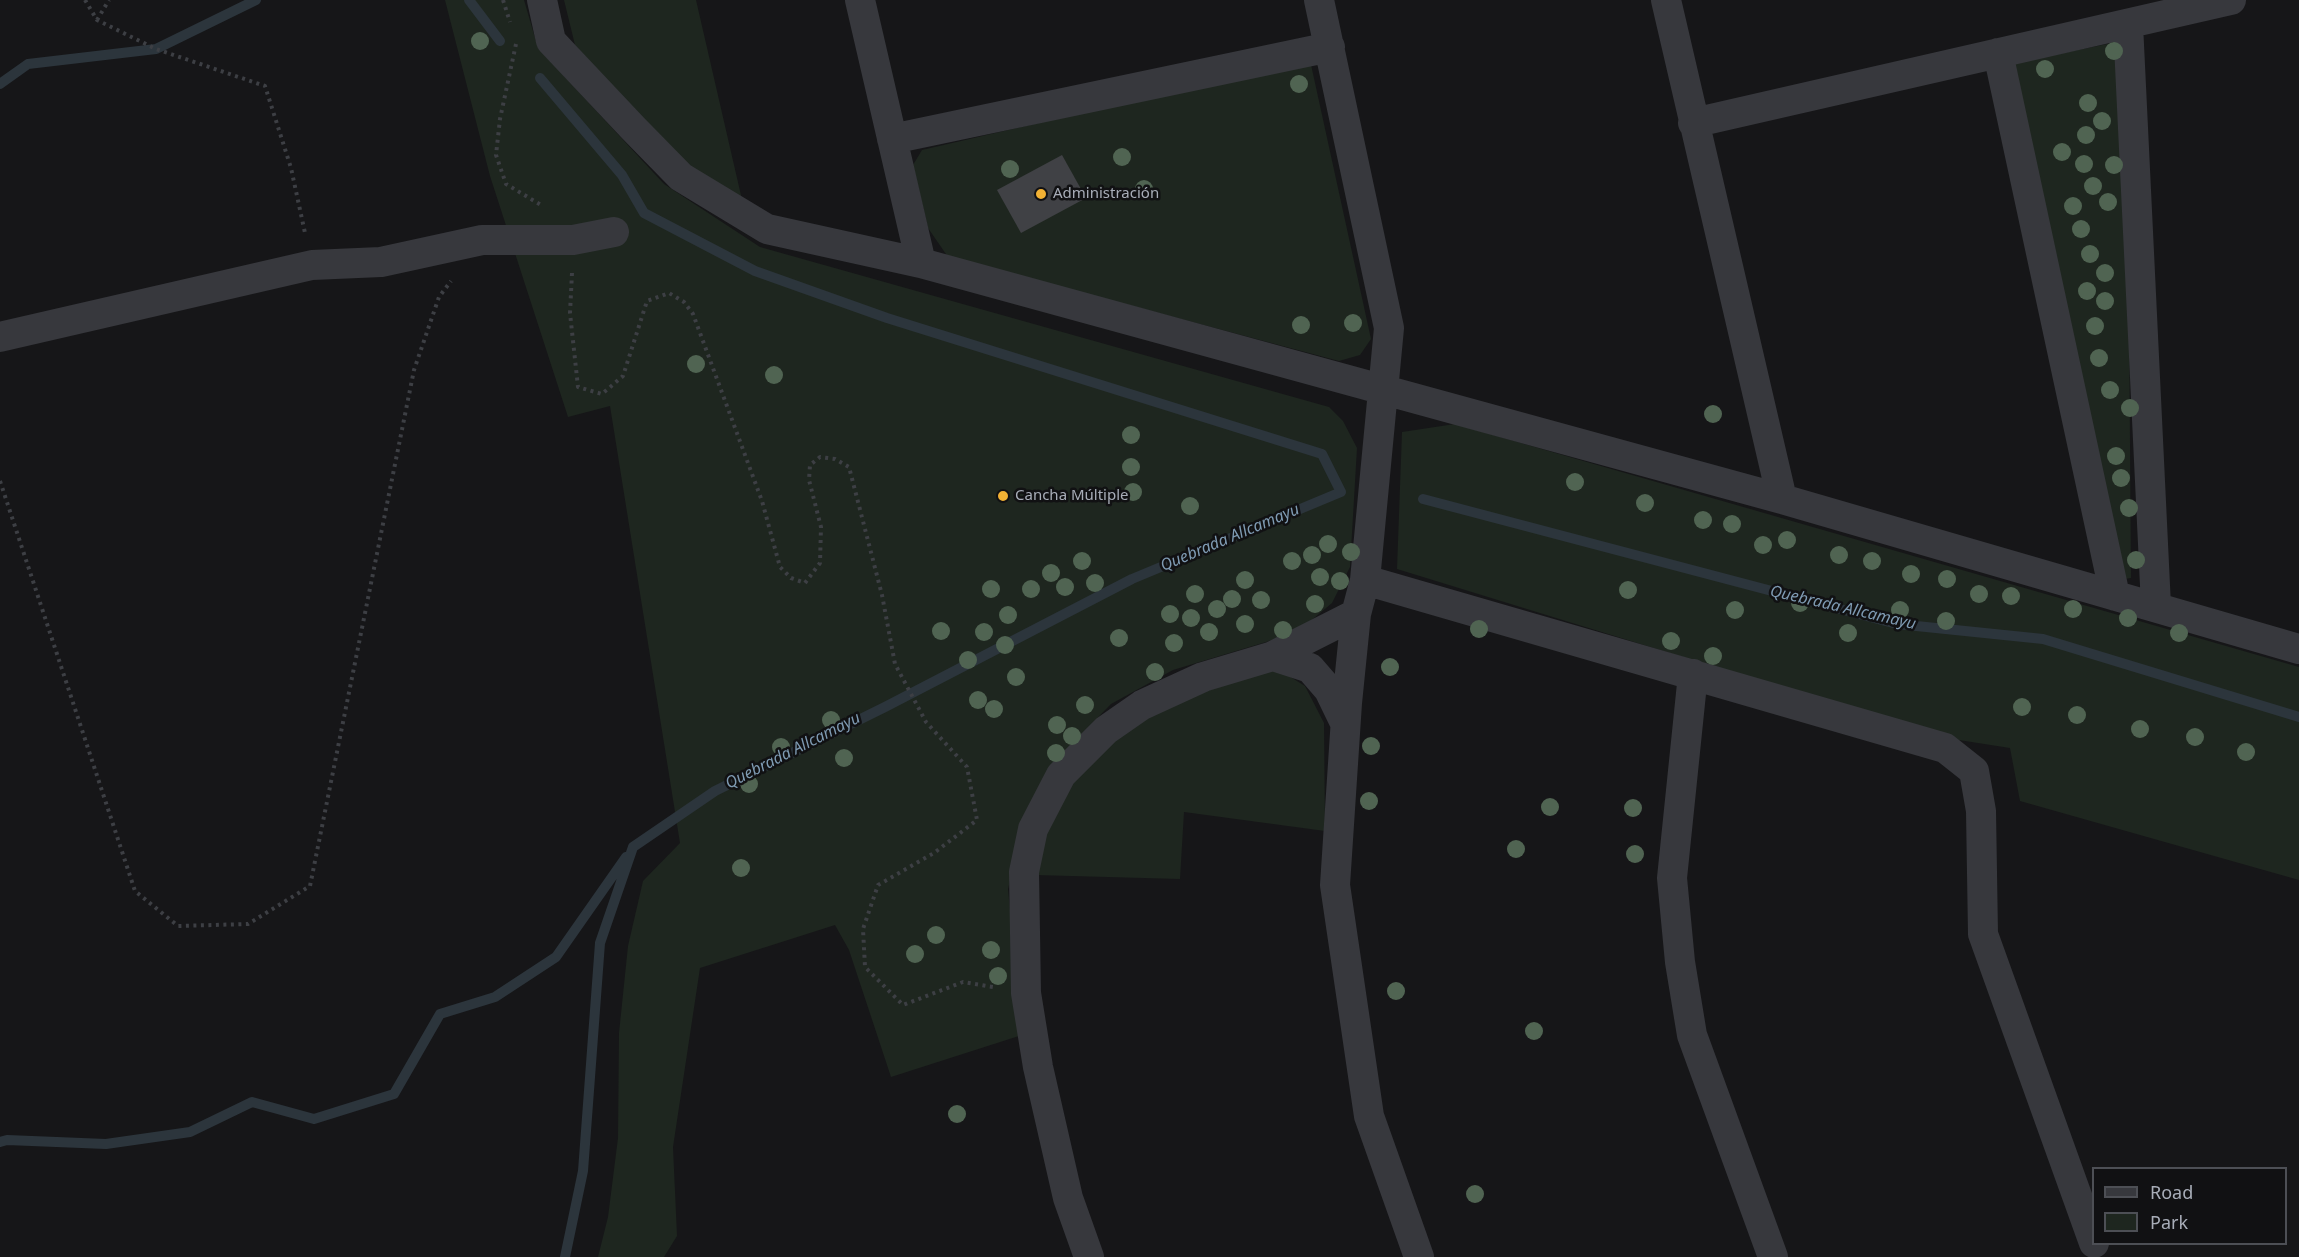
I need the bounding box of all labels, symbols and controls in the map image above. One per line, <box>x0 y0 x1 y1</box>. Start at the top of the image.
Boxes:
place label: Administración <box>1053 185 1159 203</box>
marker: Administración <box>1034 187 1048 201</box>
place label: Cancha Múltiple <box>1015 487 1129 505</box>
marker: Cancha Múltiple <box>996 489 1010 503</box>
water label: Quebrada Allcamayu <box>1158 500 1302 576</box>
water label: Quebrada Allcamayu <box>1768 582 1918 634</box>
water label: Quebrada Allcamayu <box>722 709 864 793</box>
legend <box>2092 1167 2287 1245</box>
text: Road <box>2150 1180 2193 1204</box>
text: Park <box>2150 1210 2188 1234</box>

